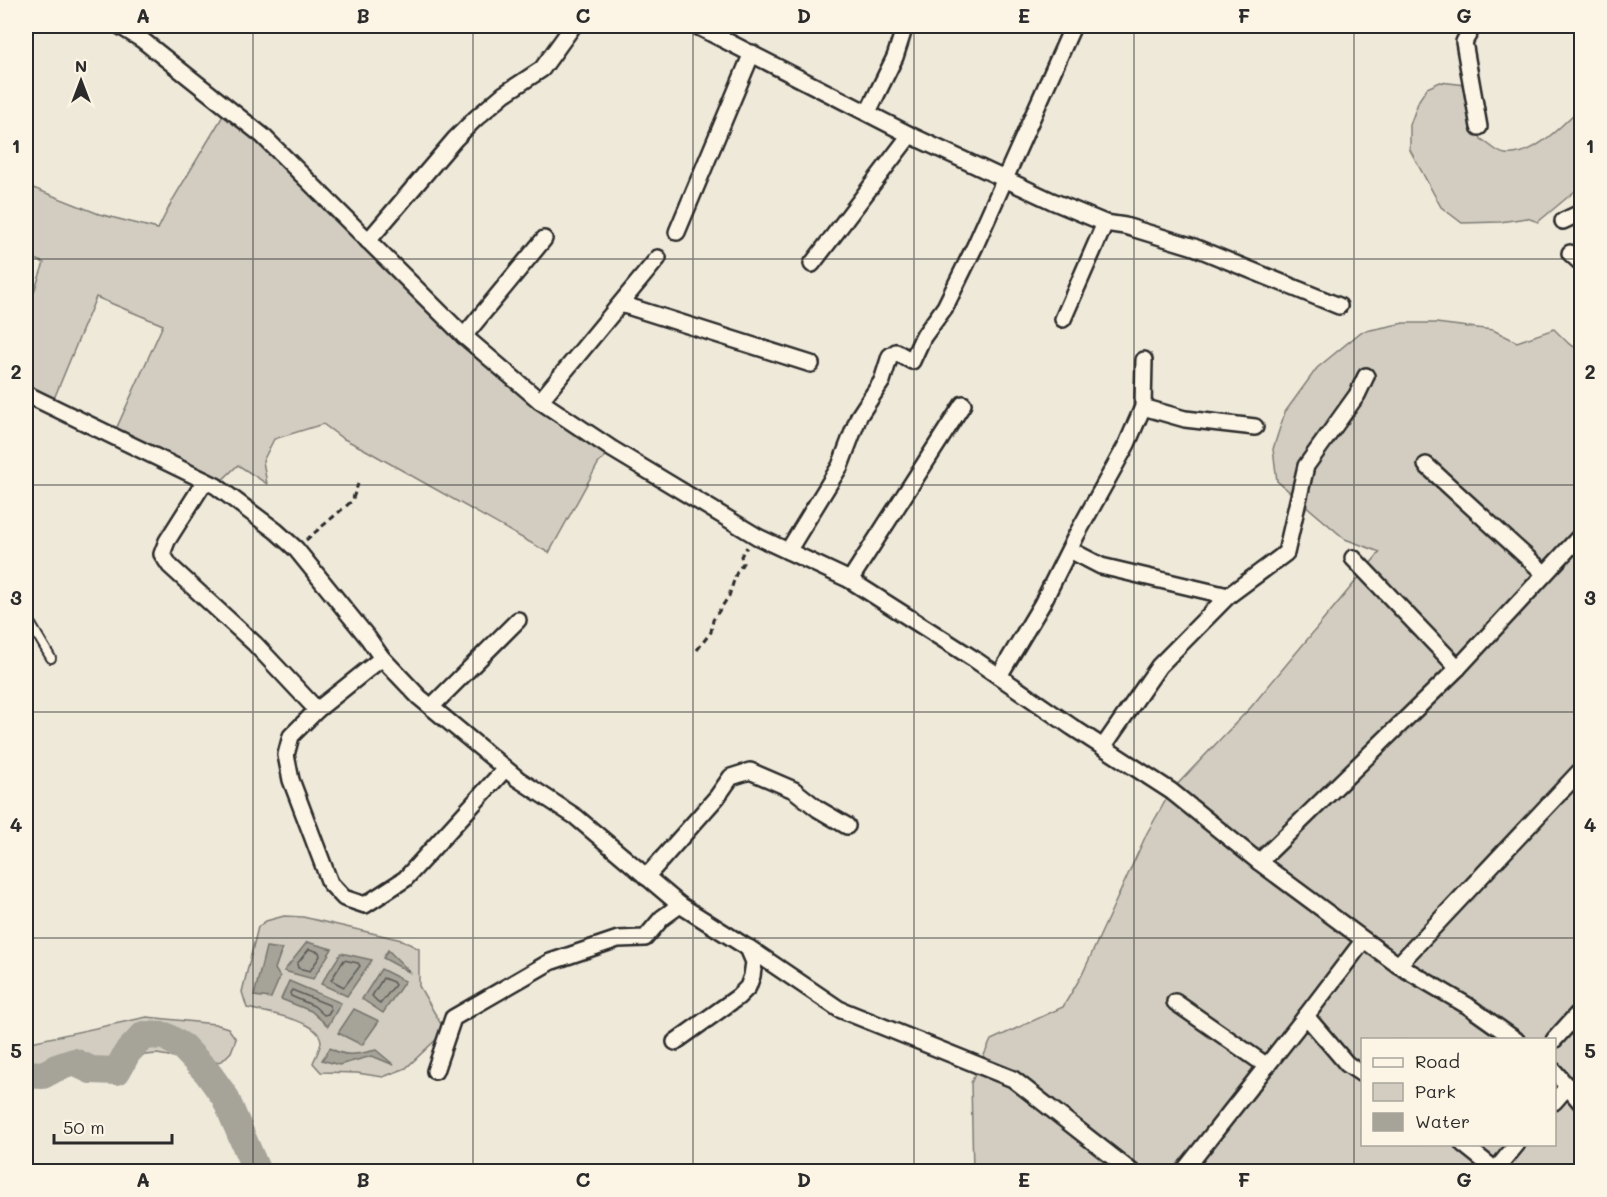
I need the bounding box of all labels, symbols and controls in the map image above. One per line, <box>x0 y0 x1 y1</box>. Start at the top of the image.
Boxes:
text: A <box>136 2 150 28</box>
text: B <box>356 2 370 28</box>
text: C <box>576 2 591 28</box>
text: D <box>797 2 811 28</box>
text: E <box>1018 2 1030 28</box>
text: F <box>1238 2 1251 28</box>
text: G <box>1456 2 1472 28</box>
north arrow <box>51 51 111 111</box>
text: N <box>75 55 87 76</box>
text: 1 <box>12 132 20 158</box>
text: 1 <box>1586 132 1594 158</box>
text: 2 <box>10 358 22 384</box>
text: 2 <box>1584 358 1596 384</box>
text: 3 <box>10 584 22 610</box>
text: 3 <box>1584 584 1596 610</box>
text: 4 <box>10 811 23 837</box>
text: 4 <box>1584 811 1597 837</box>
text: 5 <box>10 1037 22 1063</box>
text: 5 <box>1584 1037 1596 1063</box>
legend <box>1361 1038 1556 1146</box>
text: Road <box>1415 1049 1460 1073</box>
text: Park <box>1415 1079 1456 1103</box>
scale bar <box>54 1107 172 1145</box>
text: Water <box>1415 1109 1470 1133</box>
text: 50 m <box>63 1115 105 1139</box>
text: A <box>136 1166 150 1192</box>
text: B <box>356 1166 370 1192</box>
text: C <box>576 1166 591 1192</box>
text: D <box>797 1166 811 1192</box>
text: E <box>1018 1166 1030 1192</box>
text: F <box>1238 1166 1251 1192</box>
text: G <box>1456 1166 1472 1192</box>

